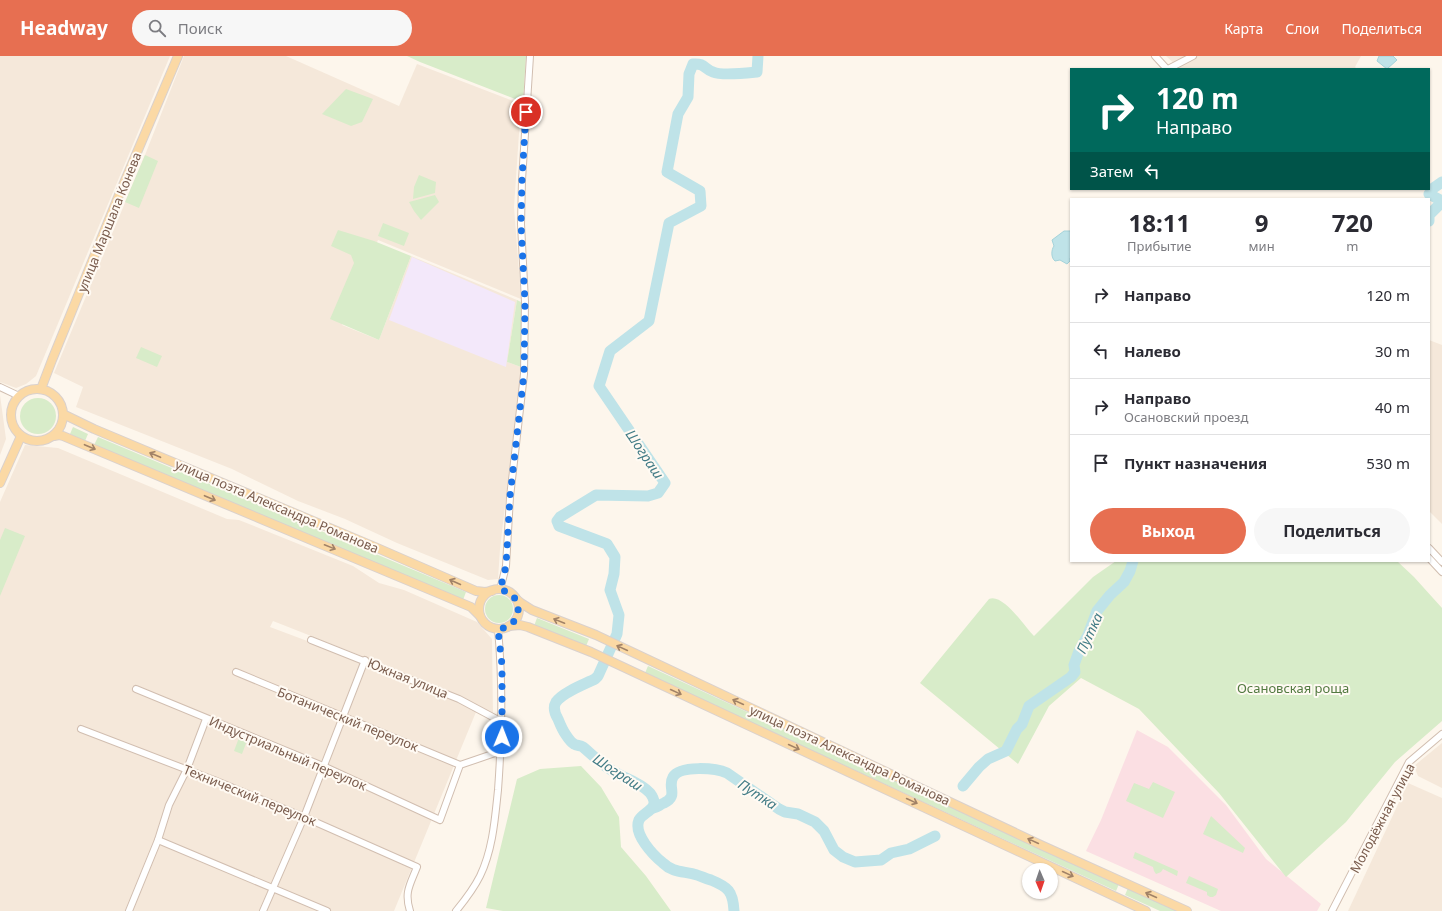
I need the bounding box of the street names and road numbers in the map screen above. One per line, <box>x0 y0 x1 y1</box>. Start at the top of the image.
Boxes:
street label: улица Маршала Конева <box>73 149 145 295</box>
street label: улица поэта Александра Романова <box>172 455 382 557</box>
street label: Южная улица <box>365 654 451 702</box>
street label: Ботанический переулок <box>275 682 421 756</box>
street label: улица поэта Александра Романова <box>747 700 953 810</box>
street label: Индустриальный переулок <box>206 712 370 794</box>
street label: Технический переулок <box>181 760 319 830</box>
street label: Молодёжная улица <box>1345 760 1419 876</box>

